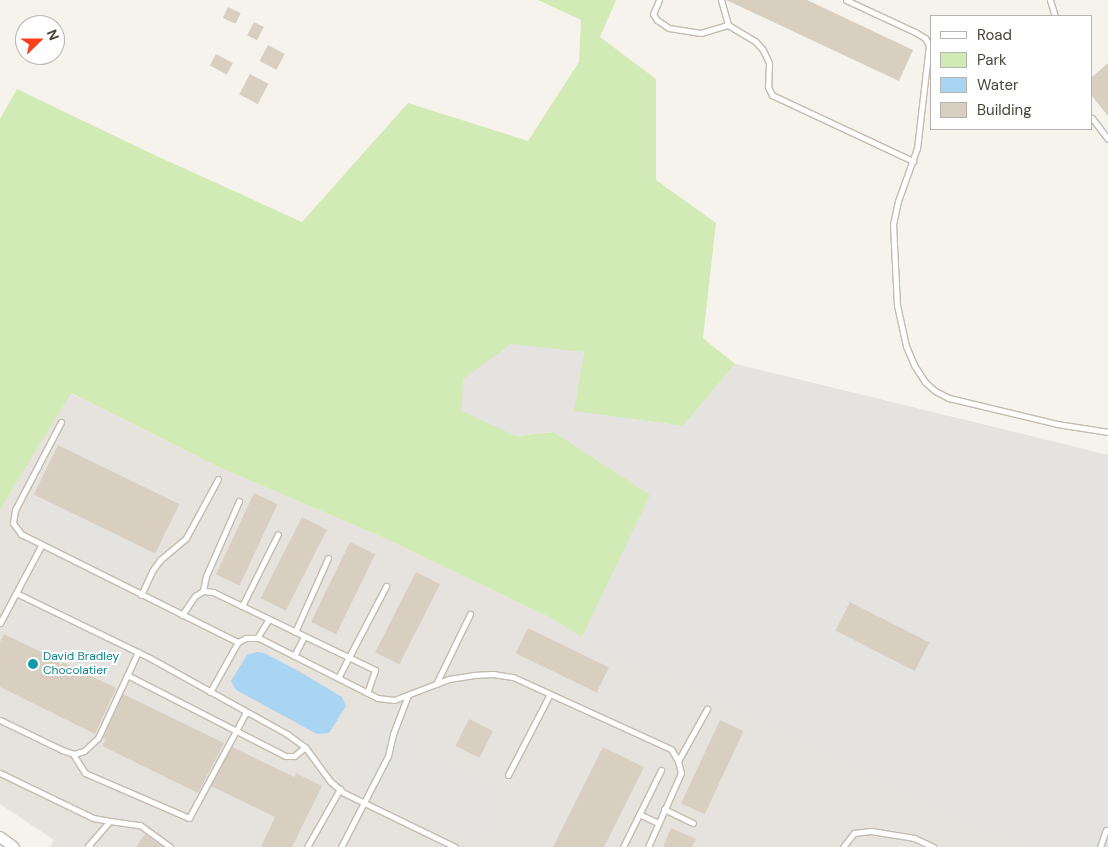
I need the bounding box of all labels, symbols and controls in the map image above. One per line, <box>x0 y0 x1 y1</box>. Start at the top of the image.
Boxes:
north arrow <box>15 15 65 65</box>
legend <box>930 15 1093 130</box>
text: Road <box>977 25 1012 45</box>
text: N <box>43 27 63 43</box>
text: Park <box>977 50 1007 70</box>
text: Water <box>977 75 1018 95</box>
text: Building <box>977 100 1032 120</box>
place label: David Bradley Chocolatier <box>43 650 119 678</box>
marker: David Bradley Chocolatier <box>27 658 39 670</box>

